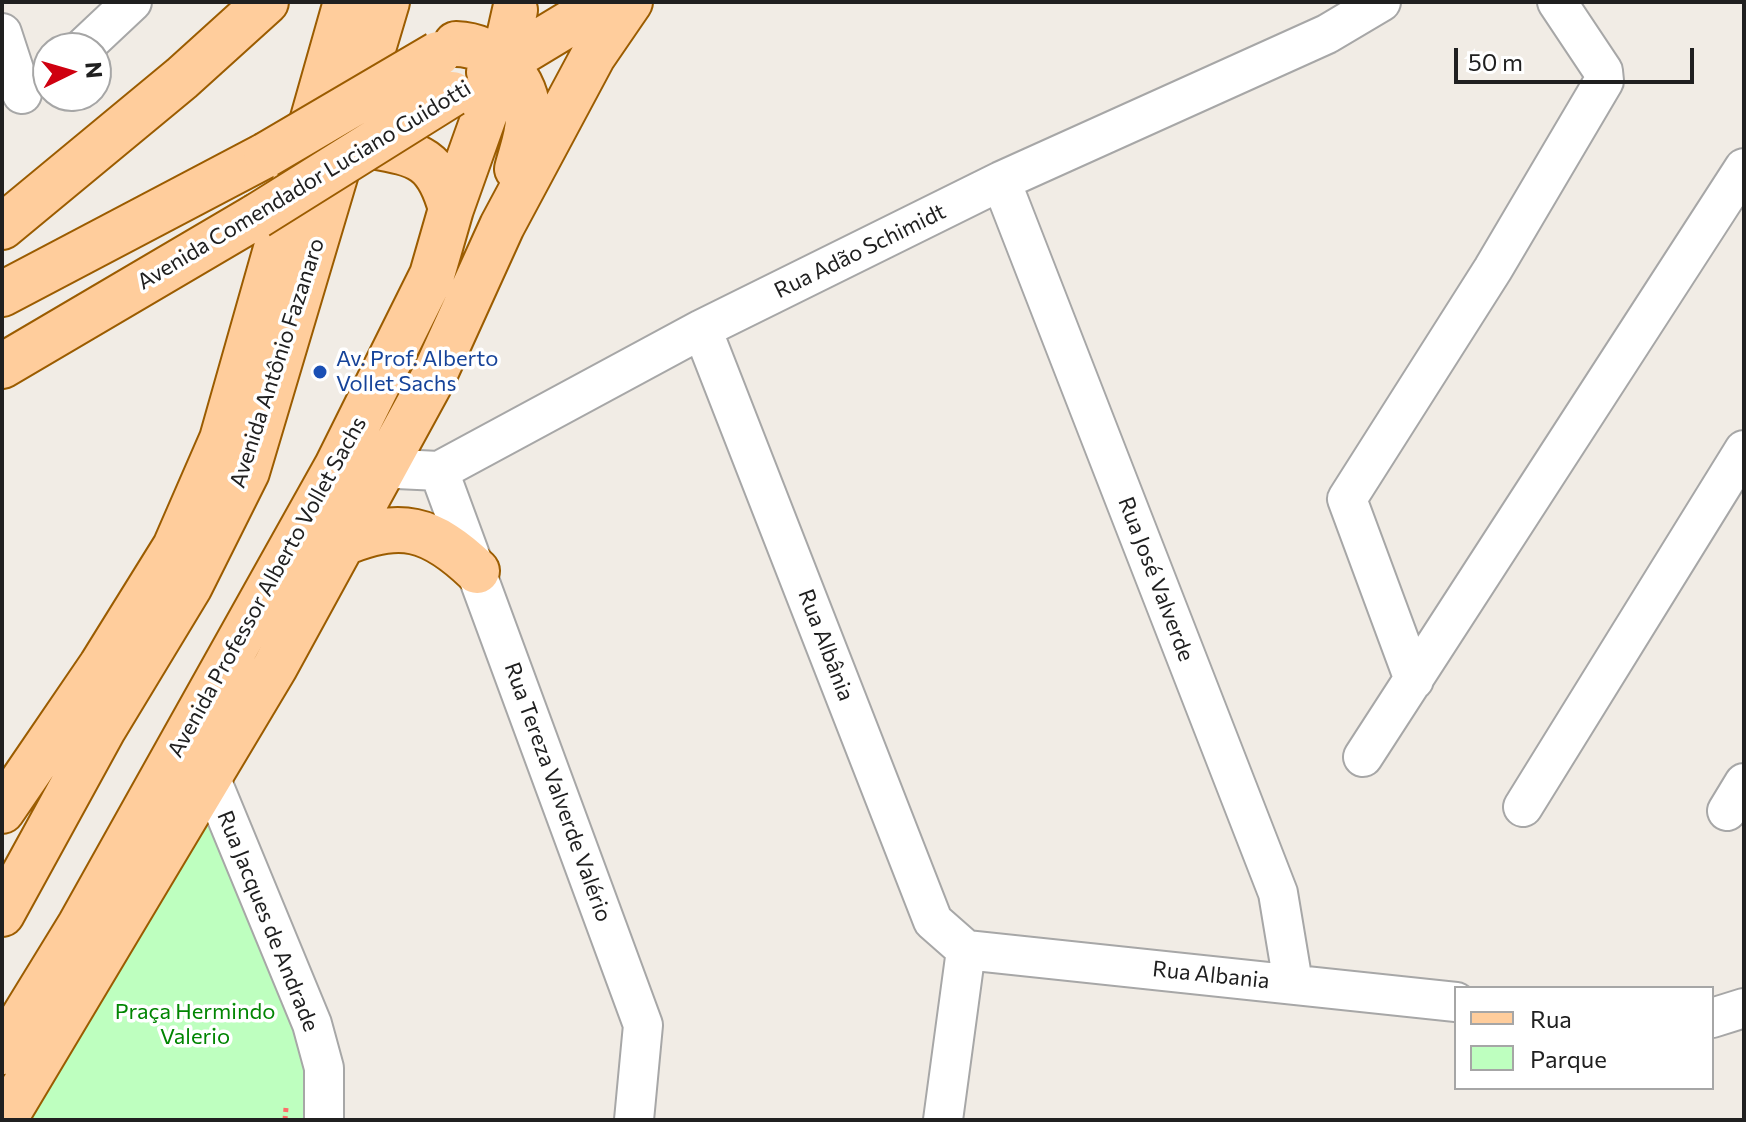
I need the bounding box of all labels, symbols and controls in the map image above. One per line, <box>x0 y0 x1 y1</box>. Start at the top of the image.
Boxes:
north arrow <box>32 32 112 112</box>
scale bar <box>1458 32 1698 82</box>
text: 50 m <box>1468 47 1523 76</box>
text: N <box>80 61 109 79</box>
street label: Avenida Comendador Luciano Guidotti <box>132 75 476 295</box>
street label: Rua Adão Schimidt <box>770 198 950 304</box>
street label: Avenida Antônio Fazanaro <box>224 235 330 491</box>
place label: Av. Prof. Alberto Vollet Sachs <box>336 346 498 398</box>
marker: Av. Prof. Alberto Vollet Sachs <box>311 363 329 381</box>
street label: Avenida Professor Alberto Vollet Sachs <box>162 412 372 762</box>
street label: Rua José Valverde <box>1112 493 1200 665</box>
street label: Rua Albânia <box>793 585 859 705</box>
street label: Rua Tereza Valverde Valério <box>499 659 617 925</box>
street label: Rua Jacques de Andrade <box>212 807 324 1035</box>
street label: Rua Albania <box>1151 956 1271 994</box>
legend <box>1454 986 1714 1090</box>
park label: Praça Hermindo Valerio <box>115 999 275 1050</box>
text: Rua <box>1530 1004 1572 1033</box>
text: Parque <box>1530 1044 1607 1073</box>

